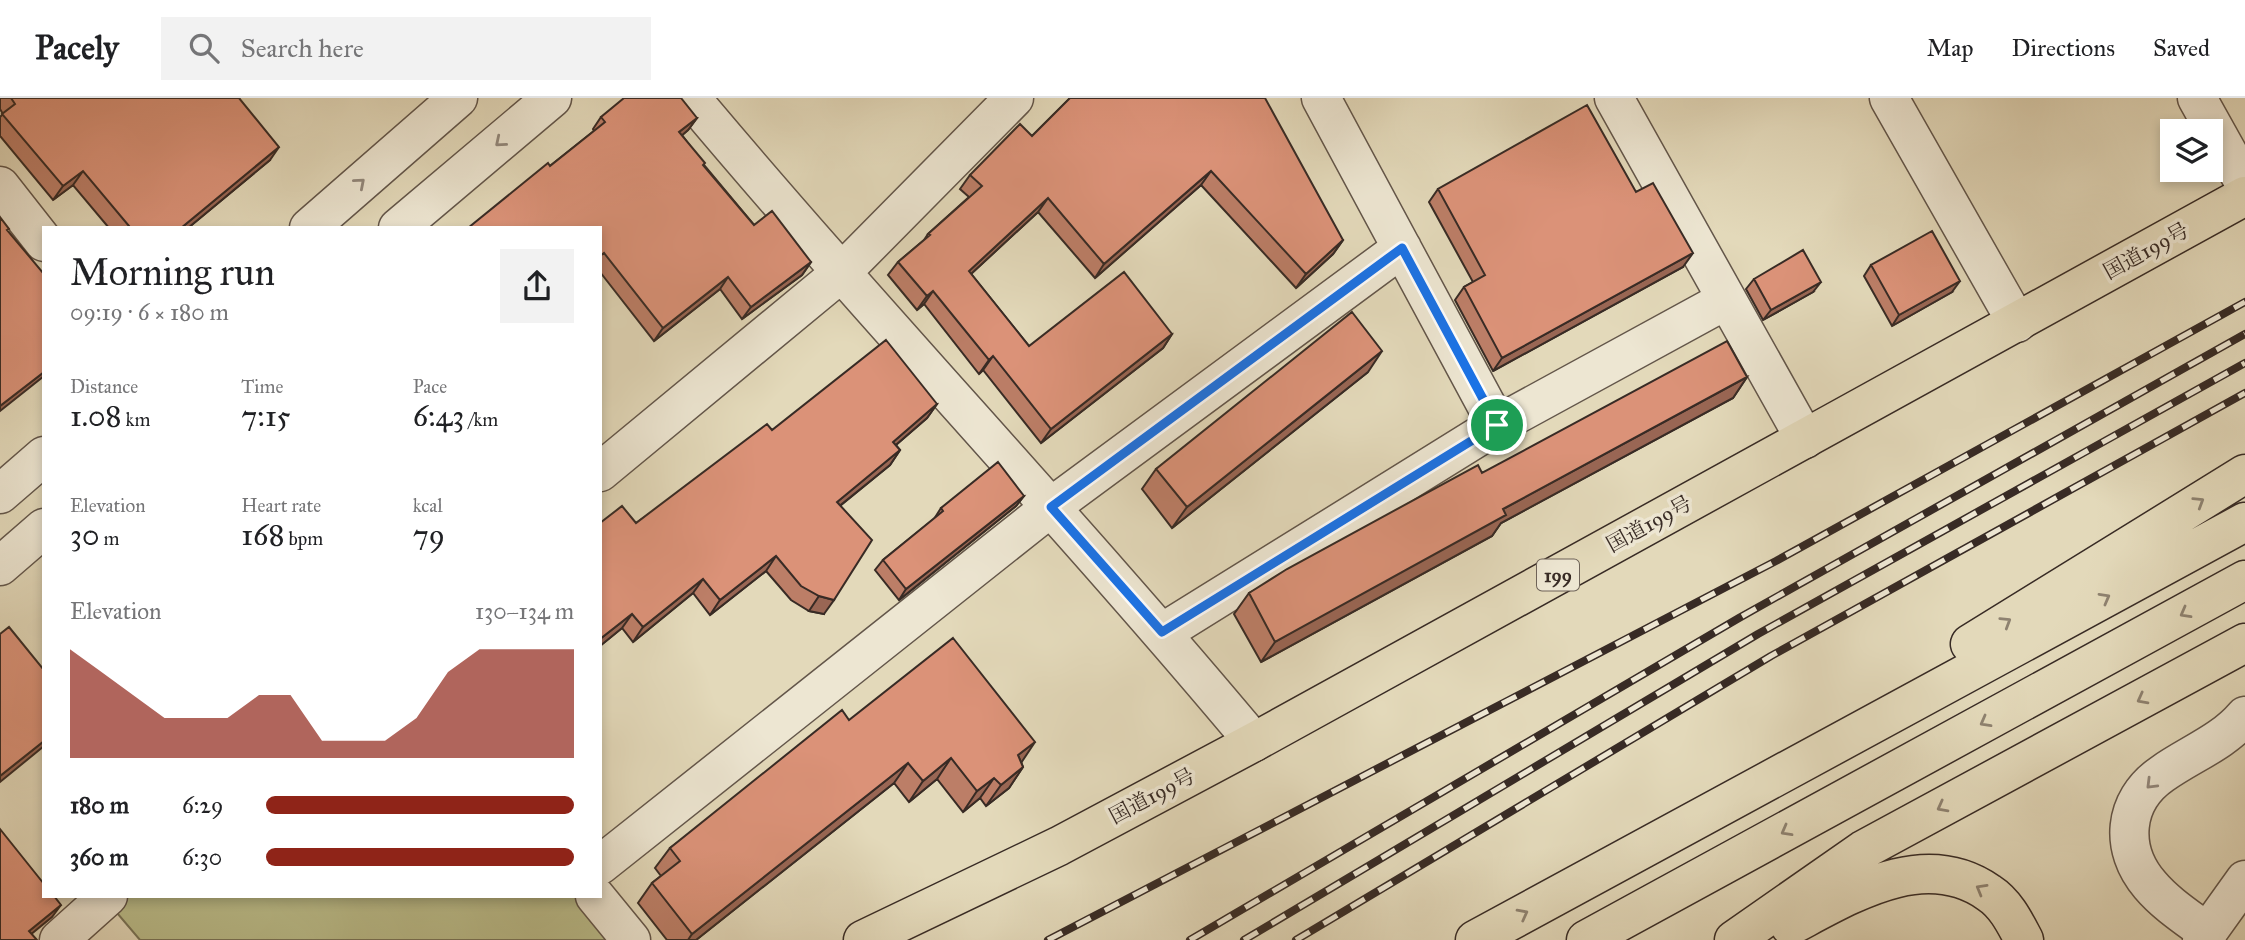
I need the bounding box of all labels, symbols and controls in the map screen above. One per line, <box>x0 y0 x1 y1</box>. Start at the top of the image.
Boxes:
search box <box>161 17 651 80</box>
text: Pacely <box>35 28 119 68</box>
icon: search <box>185 29 223 67</box>
text: Search here <box>241 32 364 64</box>
text: Map <box>1927 33 1974 63</box>
text: Directions <box>2012 33 2115 63</box>
text: Saved <box>2153 33 2210 63</box>
map controls <box>2160 119 2223 182</box>
button: layers <box>2160 119 2223 182</box>
one-way arrow <box>496 134 509 146</box>
one-way arrow <box>352 179 365 191</box>
street label: 国道199号 <box>2099 217 2193 285</box>
text: Morning run <box>70 249 275 295</box>
button: share <box>500 249 574 323</box>
text: 09:19 · 6 × 180 m <box>70 298 229 326</box>
text: Distance <box>70 375 138 398</box>
text: Time <box>241 375 283 398</box>
text: Pace <box>413 375 447 398</box>
pin <box>1467 395 1527 455</box>
text: 1.08 <box>70 398 122 434</box>
text: 7:15 <box>241 398 290 434</box>
text: 6:43 <box>413 398 464 434</box>
icon: arrive <box>1478 406 1516 444</box>
text: km <box>122 408 150 431</box>
text: /km <box>464 408 498 431</box>
street label: 国道199号 <box>1602 490 1696 558</box>
text: Elevation <box>70 494 145 517</box>
text: Heart rate <box>241 494 321 517</box>
text: kcal <box>413 494 443 517</box>
one-way arrow <box>2192 498 2205 511</box>
text: 30 <box>70 517 99 553</box>
text: 168 <box>241 517 284 553</box>
text: 79 <box>413 517 445 553</box>
text: m <box>99 527 120 550</box>
text: bpm <box>284 527 323 550</box>
road number: 199 <box>1537 560 1579 590</box>
one-way arrow <box>2098 593 2110 606</box>
text: Elevation <box>70 597 161 625</box>
text: 130–134 m <box>475 597 574 625</box>
one-way arrow <box>2180 604 2192 618</box>
one-way arrow <box>1998 617 2011 630</box>
one-way arrow <box>2137 691 2149 704</box>
one-way arrow <box>1980 713 1993 727</box>
street label: 国道199号 <box>1105 763 1199 829</box>
one-way arrow <box>2146 775 2159 788</box>
text: 180 m <box>70 791 129 819</box>
text: 6:29 <box>182 791 223 819</box>
one-way arrow <box>1937 799 1949 812</box>
one-way arrow <box>1781 823 1793 836</box>
text: 360 m <box>70 843 129 871</box>
text: 6:30 <box>182 843 222 871</box>
one-way arrow <box>1976 884 1989 897</box>
one-way arrow <box>1516 909 1528 922</box>

